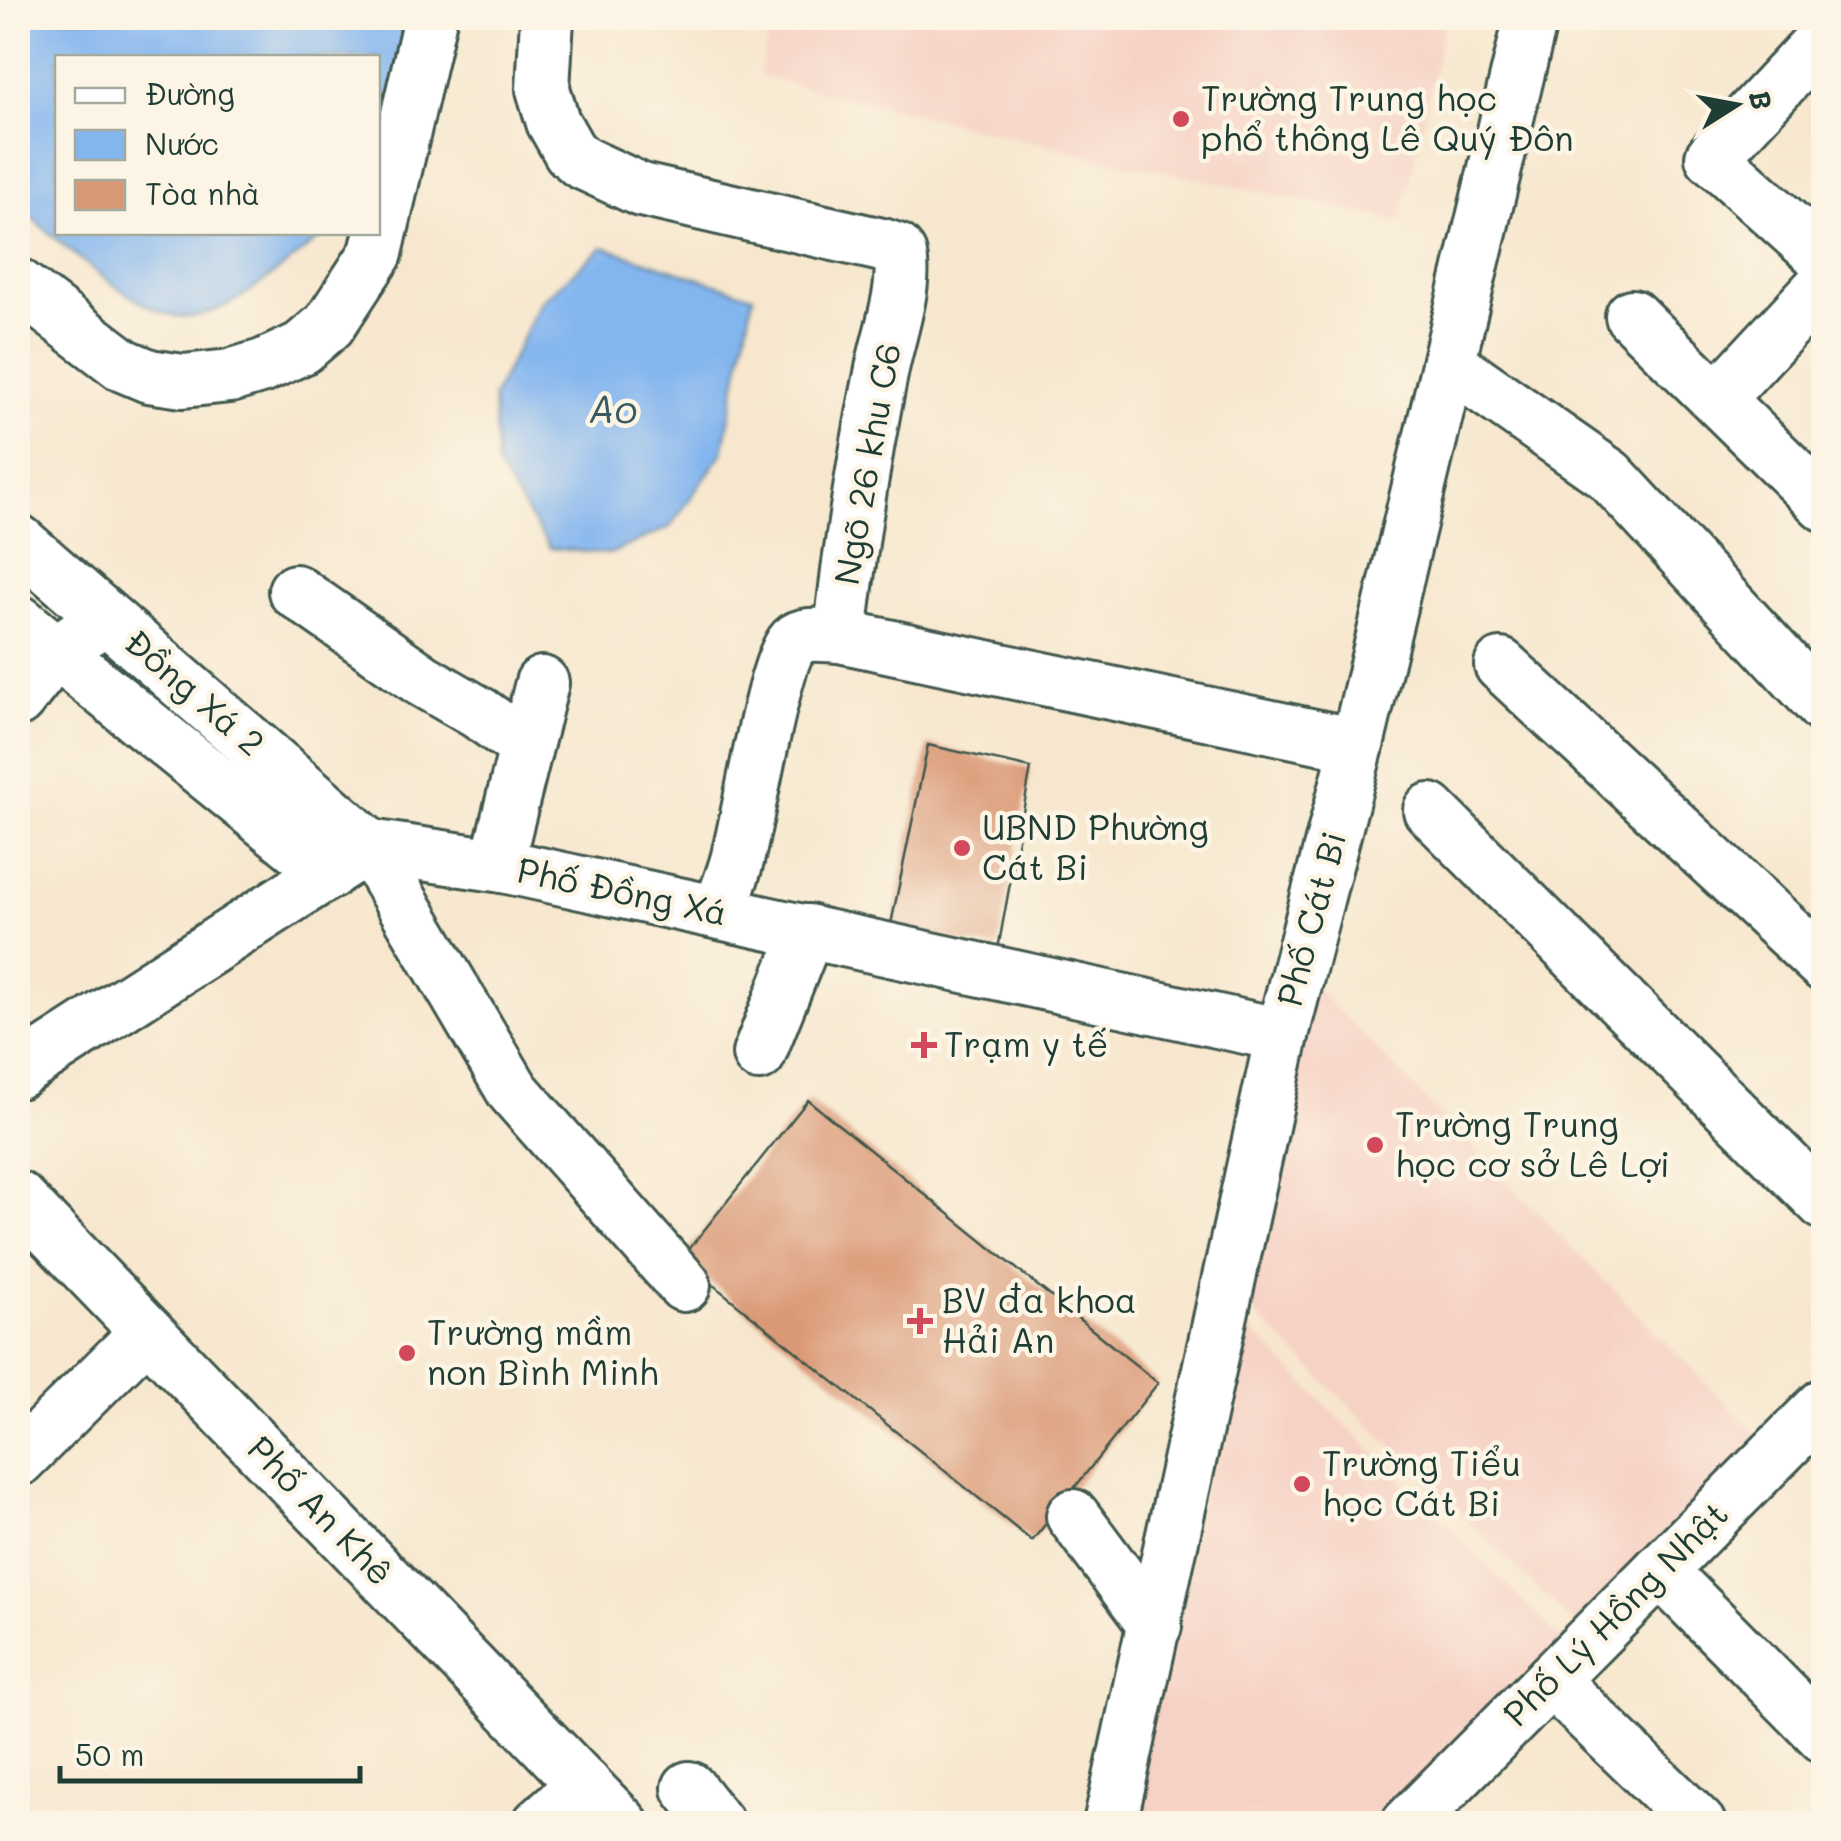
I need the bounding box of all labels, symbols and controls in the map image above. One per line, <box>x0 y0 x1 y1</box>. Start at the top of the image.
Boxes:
legend <box>55 55 380 235</box>
north arrow <box>1686 55 1786 155</box>
text: Đường <box>145 73 235 113</box>
place label: Trường Trung học phổ thông Lê Quý Đôn <box>1201 74 1574 160</box>
text: B <box>1742 87 1781 113</box>
marker: Trường Trung học phổ thông Lê Quý Đôn <box>1170 108 1192 130</box>
text: Nước <box>145 123 219 163</box>
text: Tòa nhà <box>145 173 260 213</box>
street label: Ngõ 26 khu C6 <box>822 339 910 588</box>
water label: Ao <box>589 383 637 433</box>
street label: Đồng Xá 2 <box>116 618 275 765</box>
place label: UBND Phường Cát Bi <box>982 803 1209 889</box>
street label: Phố Cát Bi <box>1265 826 1355 1011</box>
marker: UBND Phường Cát Bi <box>951 837 973 859</box>
street label: Phố Đồng Xá <box>513 845 732 935</box>
place label: Trạm y tế <box>944 1020 1109 1066</box>
marker: Trạm y tế <box>913 1034 935 1056</box>
place label: Trường Trung học cơ sở Lê Lợi <box>1395 1100 1670 1186</box>
marker: Trường Trung học cơ sở Lê Lợi <box>1364 1134 1386 1156</box>
place label: BV đa khoa Hải An <box>942 1276 1137 1362</box>
place label: Trường mầm non Bình Minh <box>427 1308 659 1394</box>
marker: BV đa khoa Hải An <box>907 1308 933 1334</box>
marker: Trường mầm non Bình Minh <box>396 1342 418 1364</box>
street label: Phố An Khê <box>239 1425 404 1594</box>
place label: Trường Tiểu học Cát Bi <box>1322 1439 1521 1525</box>
marker: Trường Tiểu học Cát Bi <box>1291 1473 1313 1495</box>
street label: Phố Lý Hồng Nhật <box>1492 1490 1737 1735</box>
scale bar <box>60 1721 360 1783</box>
text: 50 m <box>75 1734 145 1774</box>

